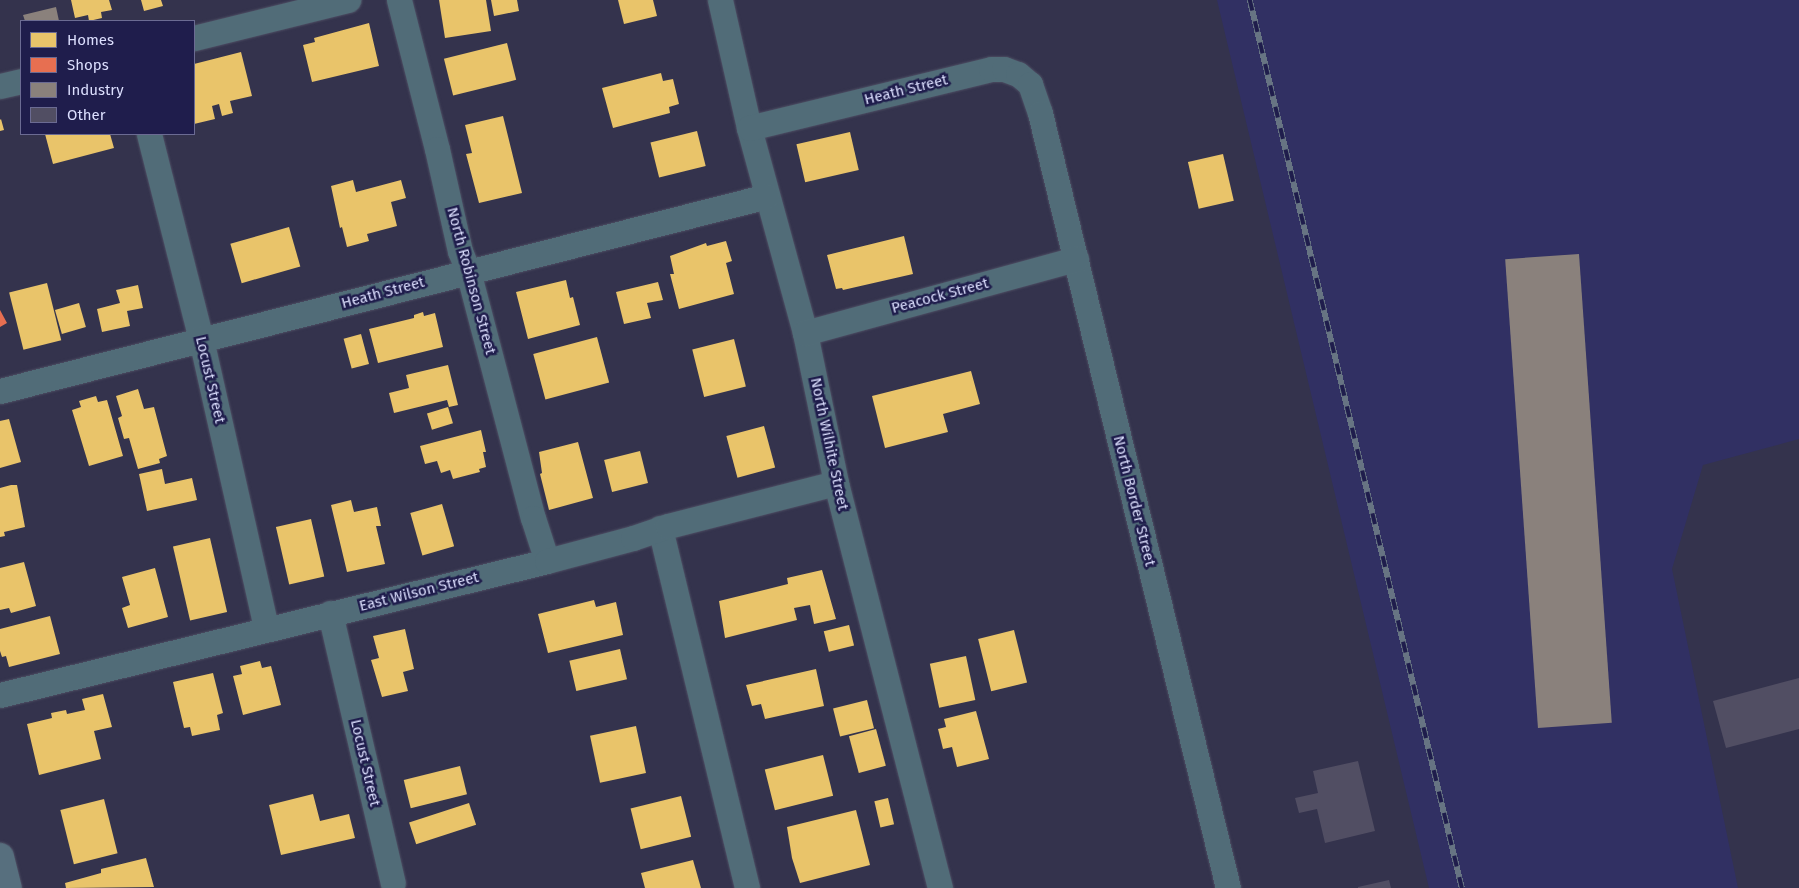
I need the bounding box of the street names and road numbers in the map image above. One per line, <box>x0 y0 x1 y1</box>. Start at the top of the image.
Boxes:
street label: Heath Street <box>862 71 950 109</box>
street label: North Robinson Street <box>443 205 499 357</box>
street label: Heath Street <box>339 273 427 313</box>
street label: Peacock Street <box>890 274 990 318</box>
street label: Locust Street <box>191 335 229 425</box>
street label: North Wilhite Street <box>806 376 852 512</box>
street label: North Border Street <box>1109 434 1159 568</box>
street label: East Wilson Street <box>357 568 481 616</box>
street label: Locust Street <box>346 718 384 808</box>

